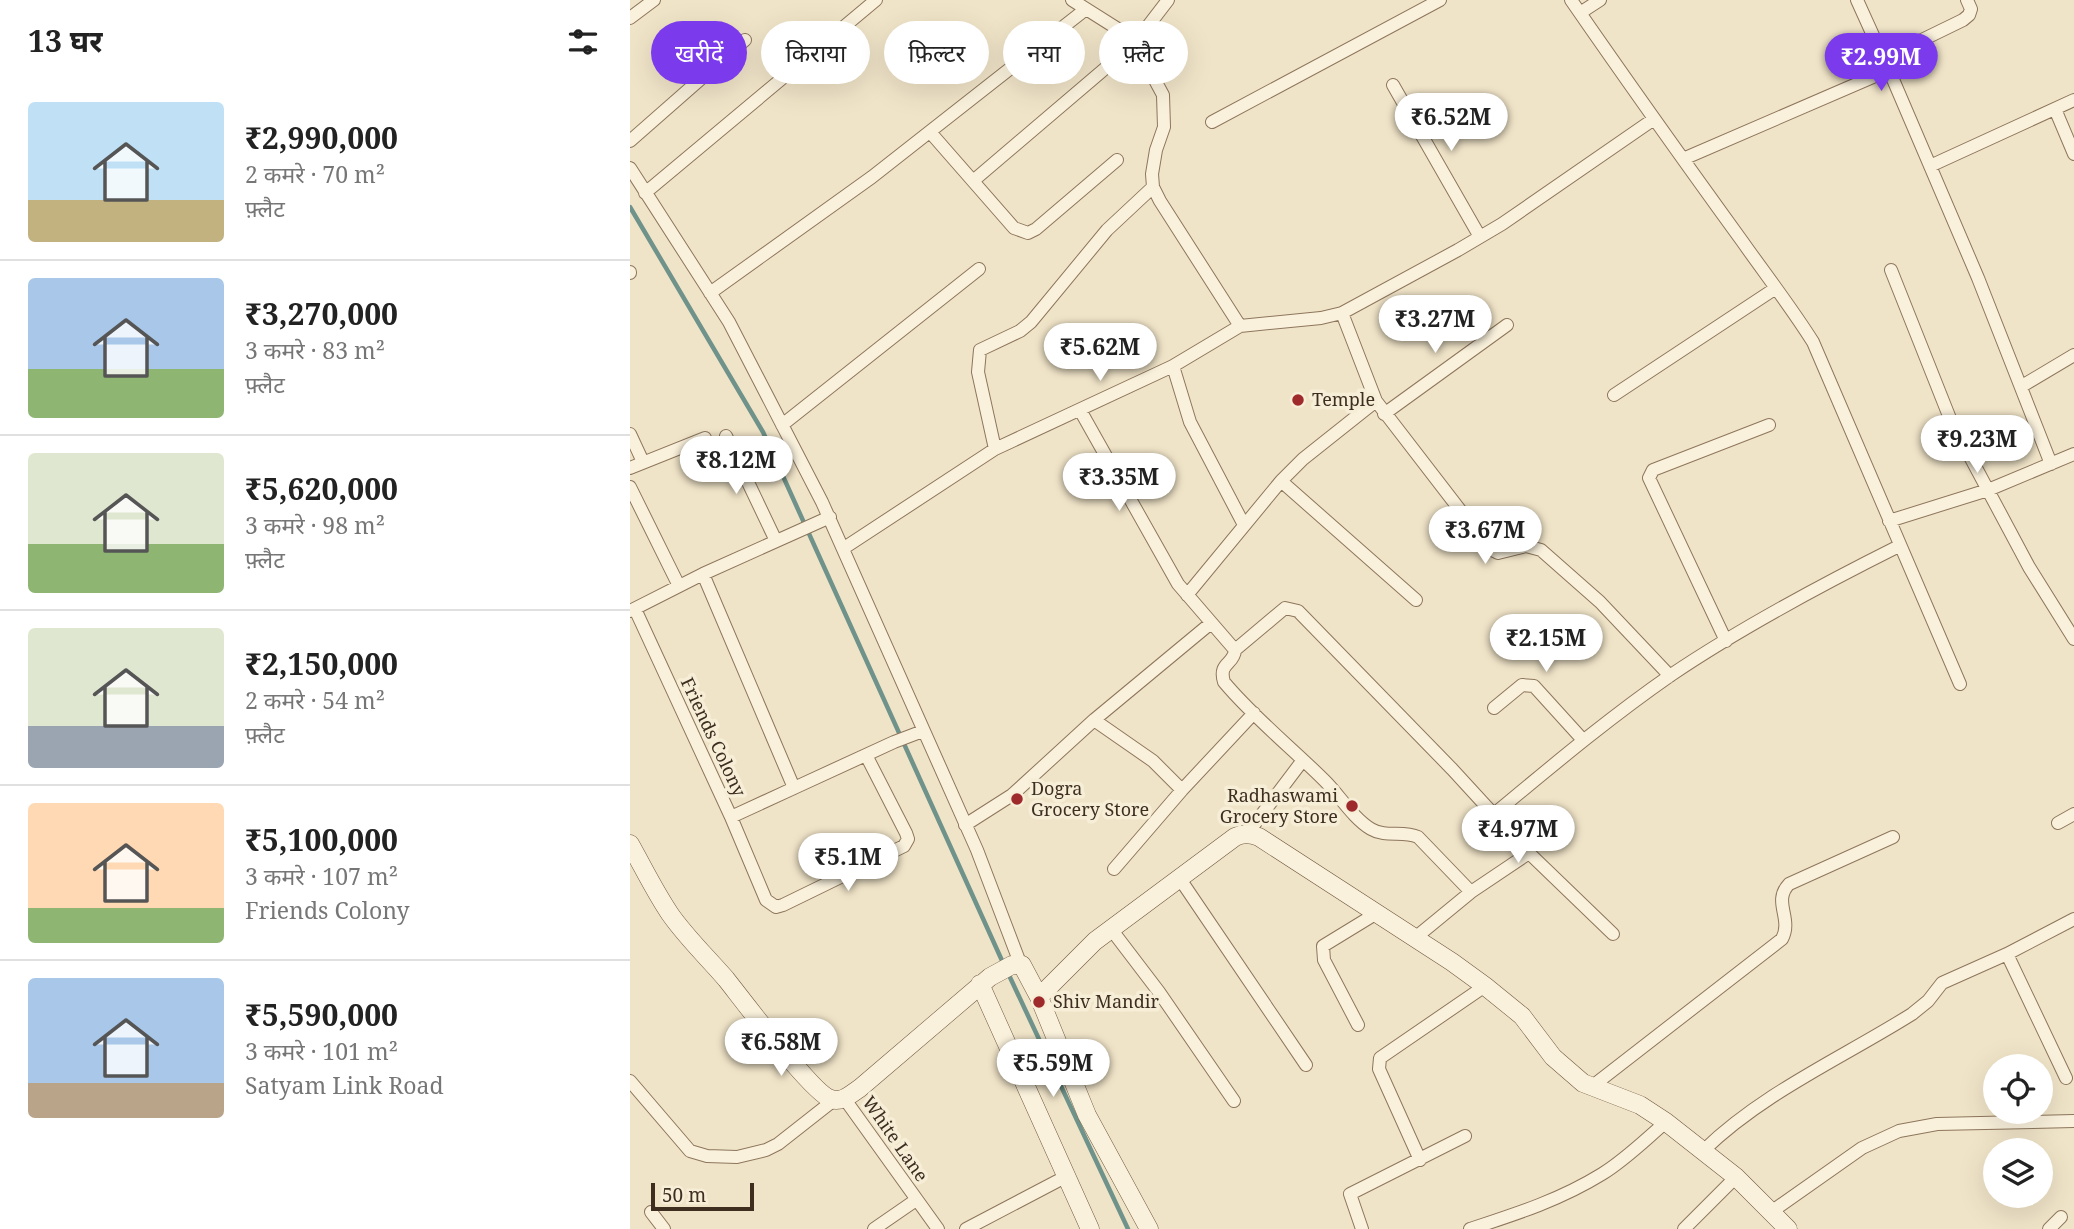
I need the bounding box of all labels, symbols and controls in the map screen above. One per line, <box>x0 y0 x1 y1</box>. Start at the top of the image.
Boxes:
text: 13 घर <box>28 20 102 61</box>
chip: खरीदें <box>651 21 747 84</box>
chip: किराया <box>761 21 870 84</box>
chip: फ़िल्टर <box>884 21 989 84</box>
chip: नया <box>1003 21 1085 84</box>
chip: फ़्लैट <box>1099 21 1188 84</box>
icon: filters <box>564 23 602 61</box>
pin: ₹2.99M <box>1824 34 1938 93</box>
text: ₹2.99M <box>1841 40 1921 72</box>
pin: ₹6.52M <box>1394 94 1508 153</box>
text: ₹6.52M <box>1411 100 1491 132</box>
text: ₹2,990,000 <box>245 117 398 158</box>
icon: home <box>84 130 168 214</box>
text: 2 कमरे · 70 m² <box>245 158 385 190</box>
text: फ़्लैट <box>245 192 285 224</box>
text: ₹3,270,000 <box>245 293 398 334</box>
pin: ₹3.27M <box>1378 296 1492 355</box>
text: ₹3.27M <box>1395 302 1475 334</box>
icon: home <box>84 306 168 390</box>
pin: ₹5.62M <box>1043 324 1157 383</box>
text: ₹5.62M <box>1060 330 1140 362</box>
text: 3 कमरे · 83 m² <box>245 334 385 366</box>
text: फ़्लैट <box>245 368 285 400</box>
place label: Temple <box>1312 387 1375 411</box>
marker: Temple <box>1290 392 1306 408</box>
pin: ₹9.23M <box>1920 416 2034 475</box>
text: ₹9.23M <box>1937 422 2017 454</box>
pin: ₹8.12M <box>679 436 793 496</box>
text: ₹8.12M <box>696 443 776 475</box>
pin: ₹3.35M <box>1062 454 1176 513</box>
text: ₹3.35M <box>1079 460 1159 492</box>
text: ₹5,620,000 <box>245 468 398 509</box>
icon: home <box>84 481 168 565</box>
pin: ₹3.67M <box>1428 506 1542 566</box>
text: 3 कमरे · 98 m² <box>245 509 385 541</box>
text: ₹3.67M <box>1445 513 1525 545</box>
text: फ़्लैट <box>245 543 285 575</box>
pin: ₹2.15M <box>1489 614 1603 674</box>
text: ₹2.15M <box>1506 621 1586 653</box>
text: ₹2,150,000 <box>245 643 398 684</box>
icon: home <box>84 656 168 740</box>
street label: Friends Colony <box>676 673 752 801</box>
text: 2 कमरे · 54 m² <box>245 684 385 716</box>
text: फ़्लैट <box>245 718 285 750</box>
place label: Dogra Grocery Store <box>1031 776 1149 821</box>
place label: Radhaswami Grocery Store <box>1220 783 1338 828</box>
marker: Dogra Grocery Store <box>1009 791 1025 807</box>
marker: Radhaswami Grocery Store <box>1344 798 1360 814</box>
pin: ₹4.97M <box>1461 806 1575 865</box>
text: ₹4.97M <box>1478 812 1558 844</box>
text: ₹5,100,000 <box>245 819 398 860</box>
icon: home <box>84 831 168 915</box>
pin: ₹5.1M <box>799 834 897 893</box>
text: ₹5.1M <box>814 840 882 872</box>
text: 3 कमरे · 107 m² <box>245 860 398 892</box>
text: Friends Colony <box>245 894 410 926</box>
place label: Shiv Mandir <box>1053 989 1160 1013</box>
text: ₹5,590,000 <box>245 994 398 1035</box>
marker: Shiv Mandir <box>1031 994 1047 1010</box>
icon: home <box>84 1006 168 1090</box>
pin: ₹6.58M <box>724 1018 838 1078</box>
text: ₹6.58M <box>741 1025 821 1057</box>
text: 3 कमरे · 101 m² <box>245 1035 398 1067</box>
pin: ₹5.59M <box>996 1040 1110 1099</box>
text: ₹5.59M <box>1013 1046 1093 1078</box>
map controls <box>1983 1054 2053 1208</box>
button: locate <box>1983 1054 2053 1124</box>
text: Satyam Link Road <box>245 1069 444 1101</box>
street label: White Lane <box>858 1091 934 1186</box>
button: layers <box>1983 1138 2053 1208</box>
scale bar <box>651 1180 754 1212</box>
text: 50 m <box>662 1182 706 1208</box>

